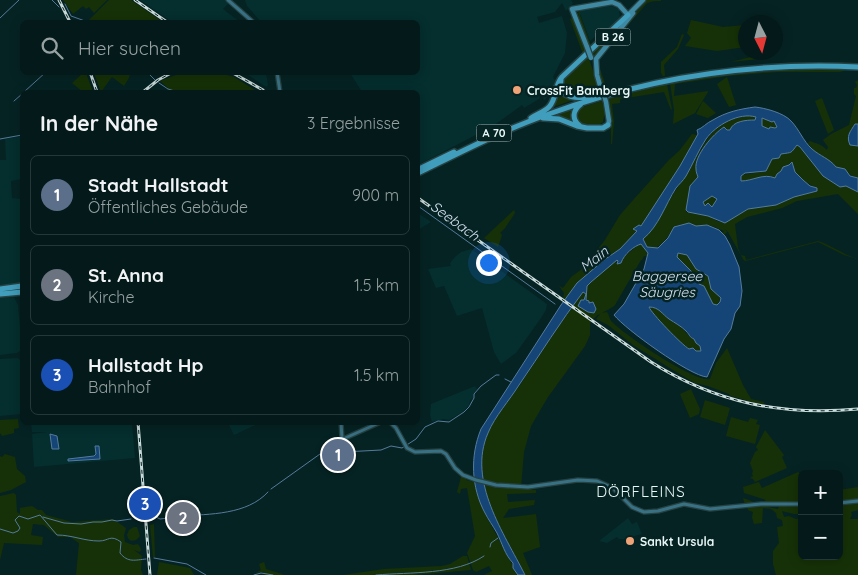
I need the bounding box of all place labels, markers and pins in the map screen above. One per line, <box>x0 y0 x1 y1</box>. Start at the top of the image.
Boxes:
place label: CrossFit Bamberg <box>527 83 630 98</box>
marker: CrossFit Bamberg <box>511 84 523 96</box>
pin: 1 <box>322 436 354 474</box>
pin: 3 <box>129 485 161 523</box>
pin: 2 <box>167 499 199 537</box>
place label: Sankt Ursula <box>640 534 714 549</box>
marker: Sankt Ursula <box>624 535 636 547</box>

